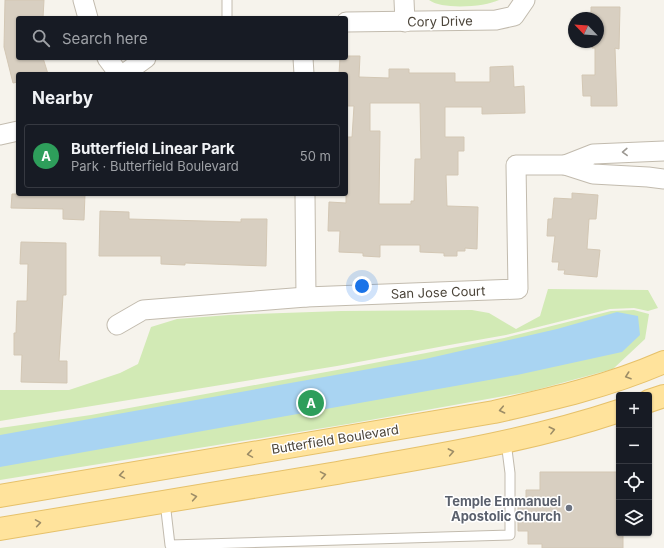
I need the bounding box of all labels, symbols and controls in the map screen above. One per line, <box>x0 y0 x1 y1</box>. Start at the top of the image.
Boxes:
street label: Cory Drive <box>407 12 473 30</box>
north arrow <box>568 12 604 48</box>
search box <box>16 16 348 60</box>
icon: search <box>30 27 52 49</box>
text: Search here <box>62 29 148 48</box>
text: Nearby <box>32 88 93 108</box>
text: Butterfield Linear Park <box>71 139 235 158</box>
text: A <box>41 148 51 164</box>
text: 50 m <box>300 148 331 164</box>
one-way arrow <box>622 148 628 157</box>
text: Park · Butterfield Boulevard <box>71 158 239 174</box>
your location <box>352 276 372 296</box>
street label: San Jose Court <box>390 282 486 302</box>
one-way arrow <box>624 372 631 380</box>
pin: A <box>298 388 324 418</box>
map controls <box>616 392 652 536</box>
button: + <box>616 392 652 428</box>
one-way arrow <box>499 405 505 414</box>
street label: Butterfield Boulevard <box>270 421 400 457</box>
one-way arrow <box>549 427 555 435</box>
button: − <box>616 428 652 464</box>
one-way arrow <box>247 449 253 457</box>
one-way arrow <box>447 449 454 457</box>
button: locate <box>616 464 652 500</box>
one-way arrow <box>119 470 125 479</box>
one-way arrow <box>319 471 326 480</box>
one-way arrow <box>191 493 197 502</box>
place label: Temple Emmanuel Apostolic Church <box>445 493 561 524</box>
button: layers <box>616 500 652 536</box>
marker: Temple Emmanuel Apostolic Church <box>564 503 574 513</box>
one-way arrow <box>35 519 42 527</box>

